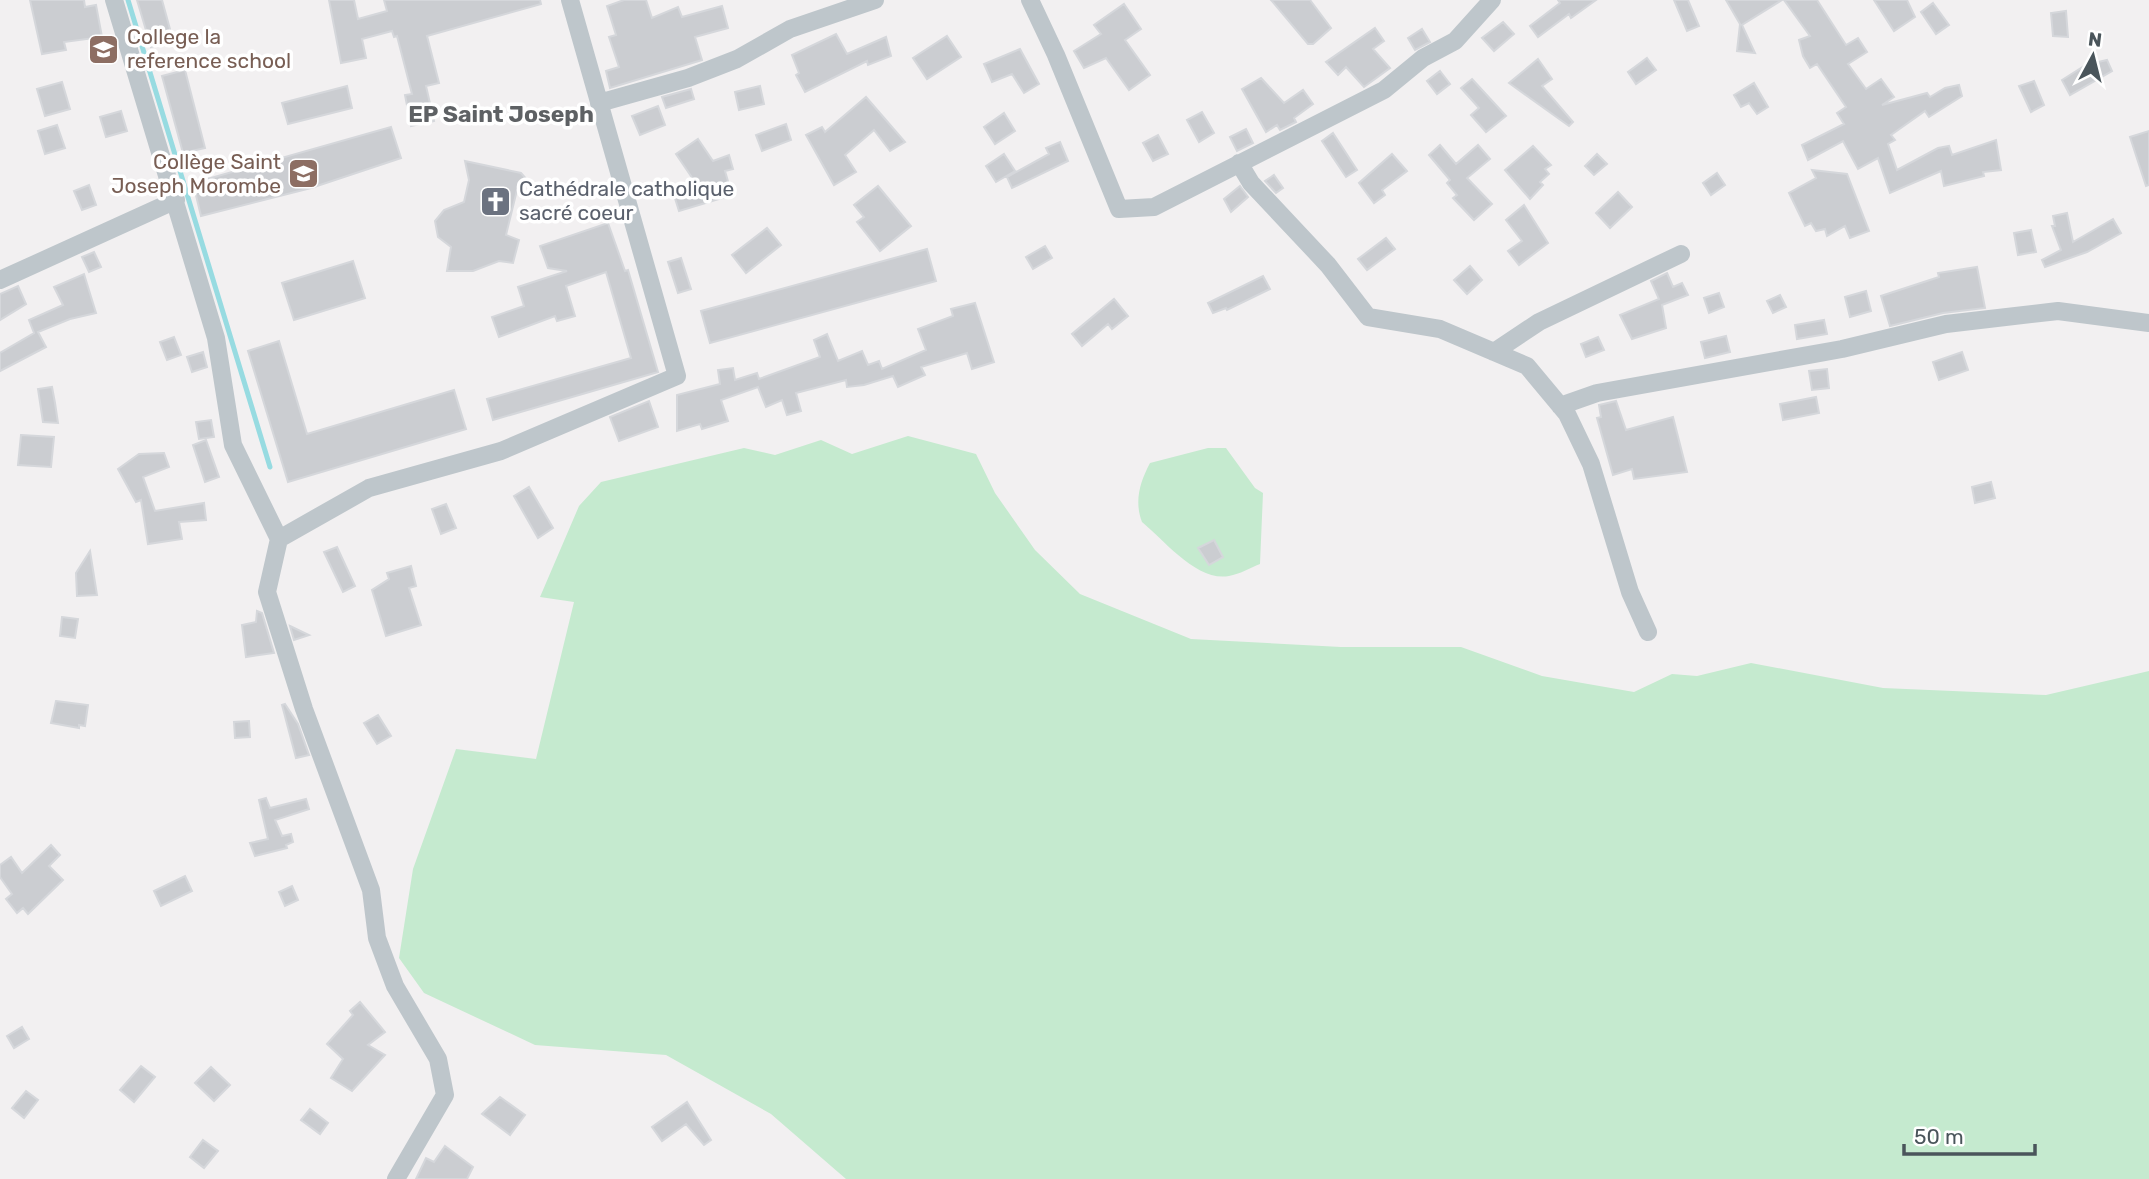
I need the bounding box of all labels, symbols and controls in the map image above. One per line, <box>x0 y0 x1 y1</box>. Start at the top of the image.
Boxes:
north arrow <box>2058 21 2128 91</box>
place label: College la reference school <box>127 24 291 73</box>
text: N <box>2087 27 2103 52</box>
school or university icon: College la reference school <box>87 32 121 66</box>
district label: EP Saint Joseph <box>408 100 594 128</box>
place label: Collège Saint Joseph Morombe <box>111 149 281 198</box>
school or university icon: Collège Saint Joseph Morombe <box>287 157 321 191</box>
place label: Cathédrale catholique sacré coeur <box>519 176 734 225</box>
church icon: Cathédrale catholique sacré coeur <box>479 184 513 218</box>
scale bar <box>1904 1112 2035 1156</box>
text: 50 m <box>1914 1124 1964 1149</box>

